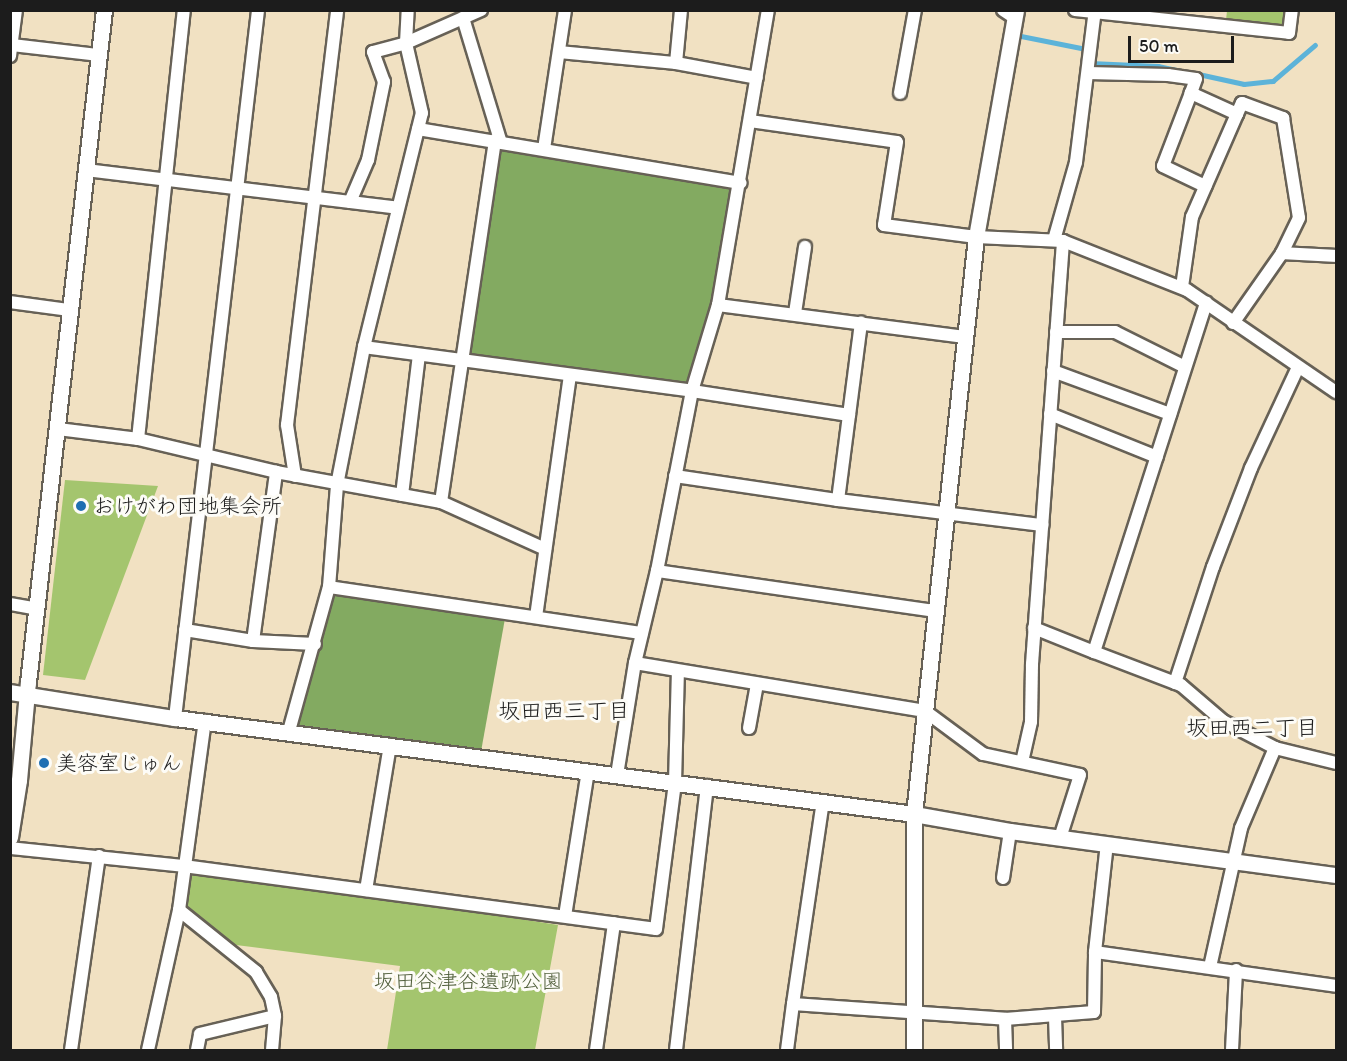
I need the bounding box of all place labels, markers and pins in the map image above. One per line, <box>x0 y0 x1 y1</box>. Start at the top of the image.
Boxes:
place label: おけがわ団地集会所 <box>93 493 282 519</box>
marker: おけがわ団地集会所 <box>74 499 88 513</box>
place label: 美容室じゅん <box>56 750 182 776</box>
marker: 美容室じゅん <box>37 756 51 770</box>

